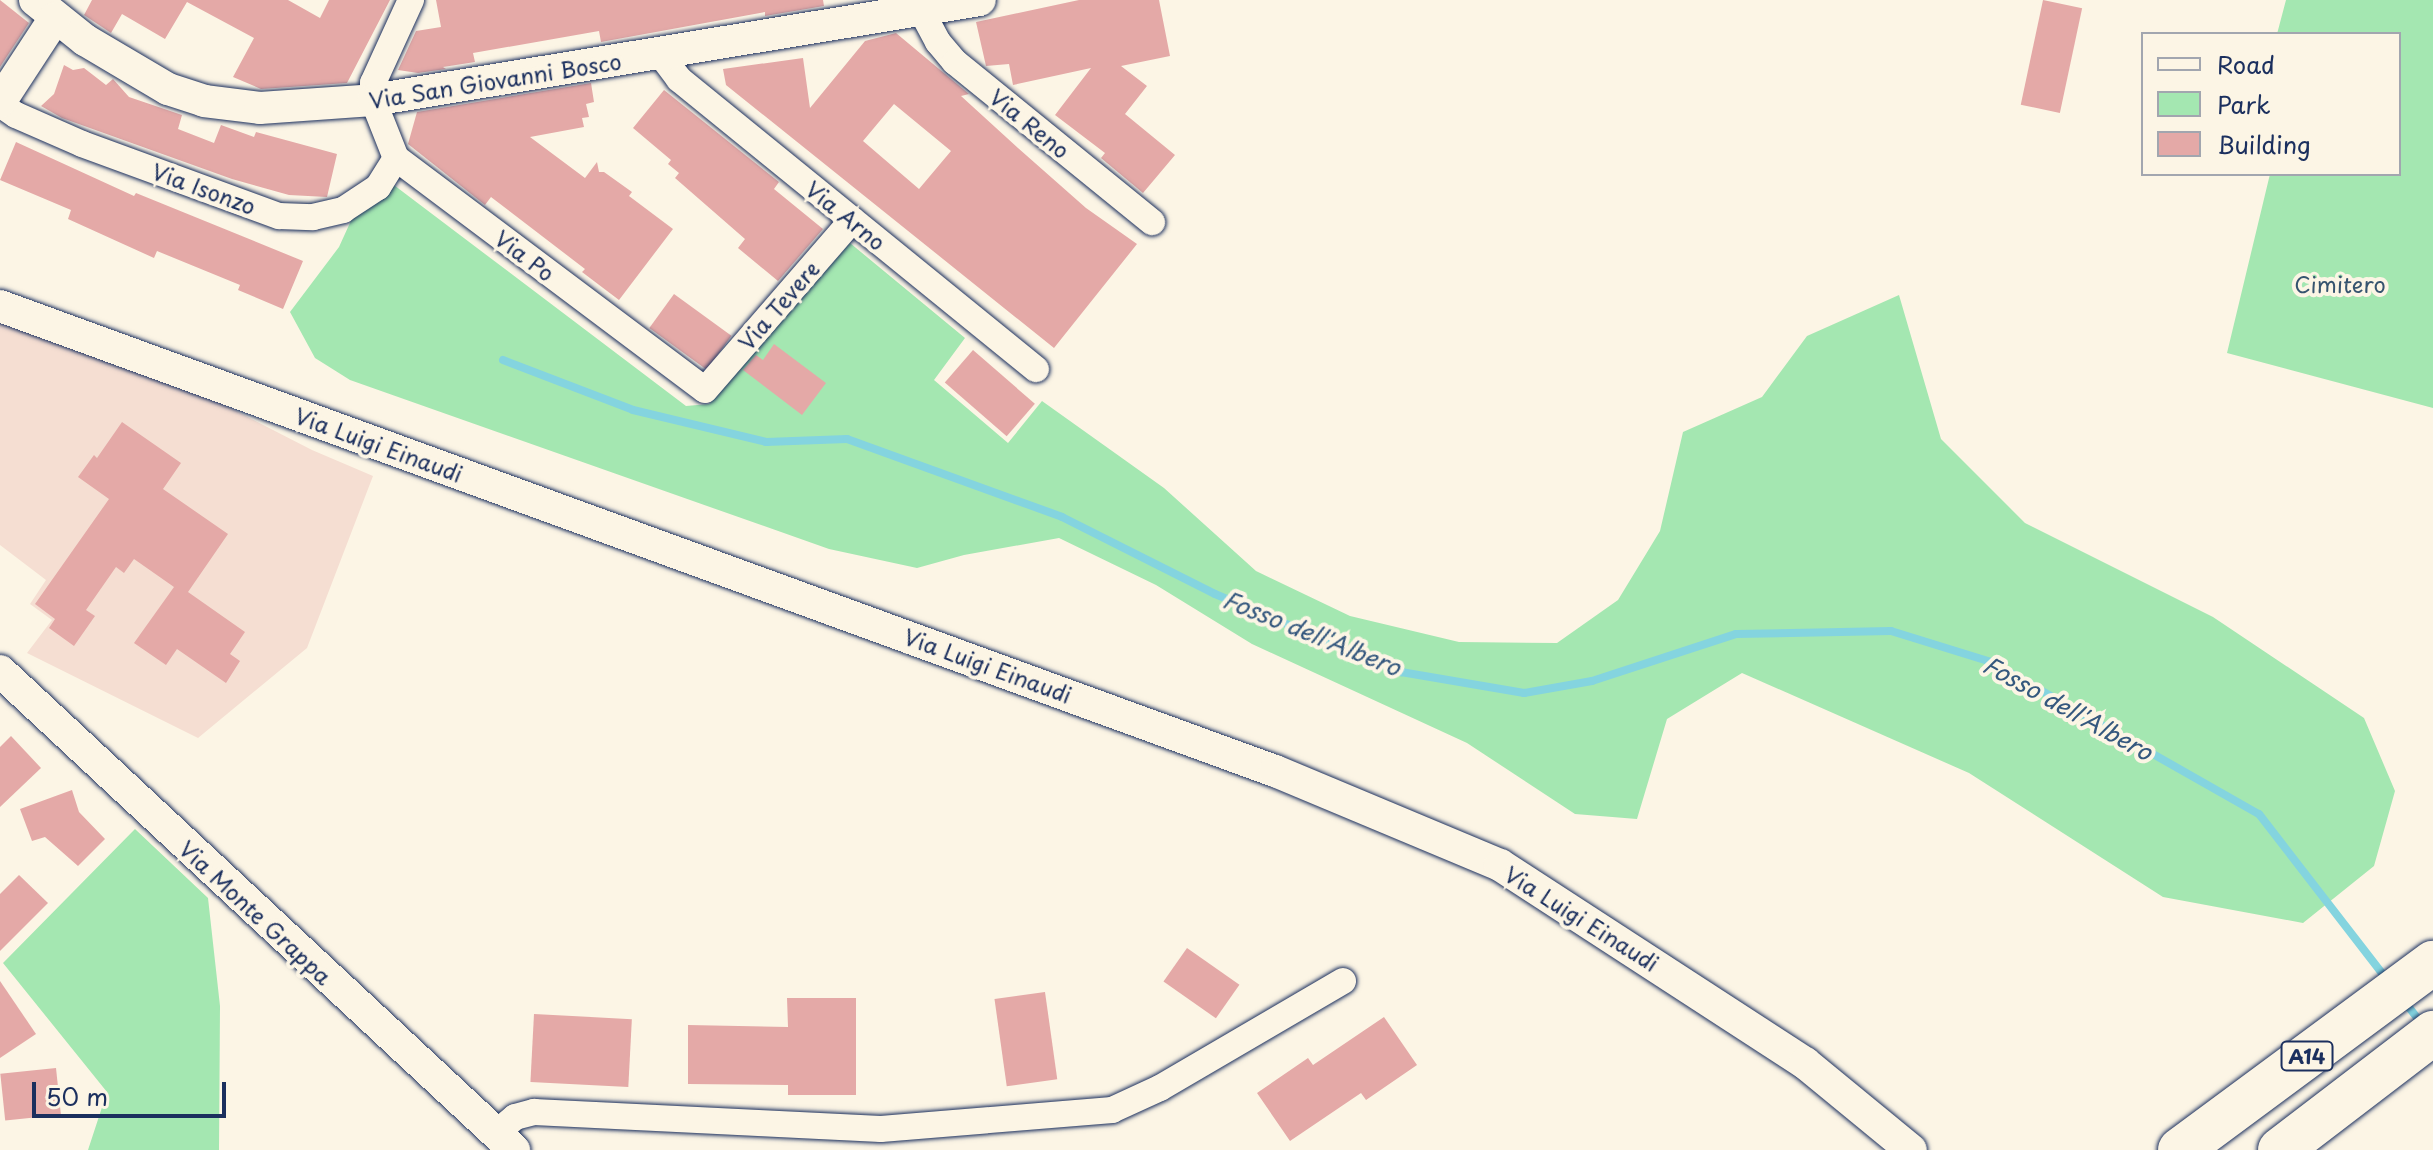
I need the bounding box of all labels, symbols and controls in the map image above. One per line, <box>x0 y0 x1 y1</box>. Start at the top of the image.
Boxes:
legend <box>2141 32 2401 176</box>
text: Road <box>2217 46 2275 82</box>
street label: Via San Giovanni Bosco <box>368 47 622 113</box>
street label: Via Reno <box>985 83 1075 163</box>
text: Park <box>2217 86 2271 122</box>
text: Building <box>2217 126 2311 162</box>
street label: Via Isonzo <box>149 157 259 219</box>
street label: Via Arno <box>801 175 891 255</box>
street label: Via Po <box>490 224 560 286</box>
street label: Via Tevere <box>732 255 824 355</box>
park label: Cimitero <box>2294 271 2386 297</box>
street label: Via Luigi Einaudi <box>291 401 467 487</box>
water label: Fosso dell'Albero <box>1219 584 1405 682</box>
street label: Via Luigi Einaudi <box>900 622 1076 708</box>
water label: Fosso dell'Albero <box>1978 649 2158 767</box>
street label: Via Monte Grappa <box>175 835 337 989</box>
street label: Via Luigi Einaudi <box>1500 860 1664 976</box>
road number: A14 <box>2279 1040 2335 1072</box>
scale bar <box>36 1066 230 1116</box>
text: 50 m <box>46 1078 108 1114</box>

